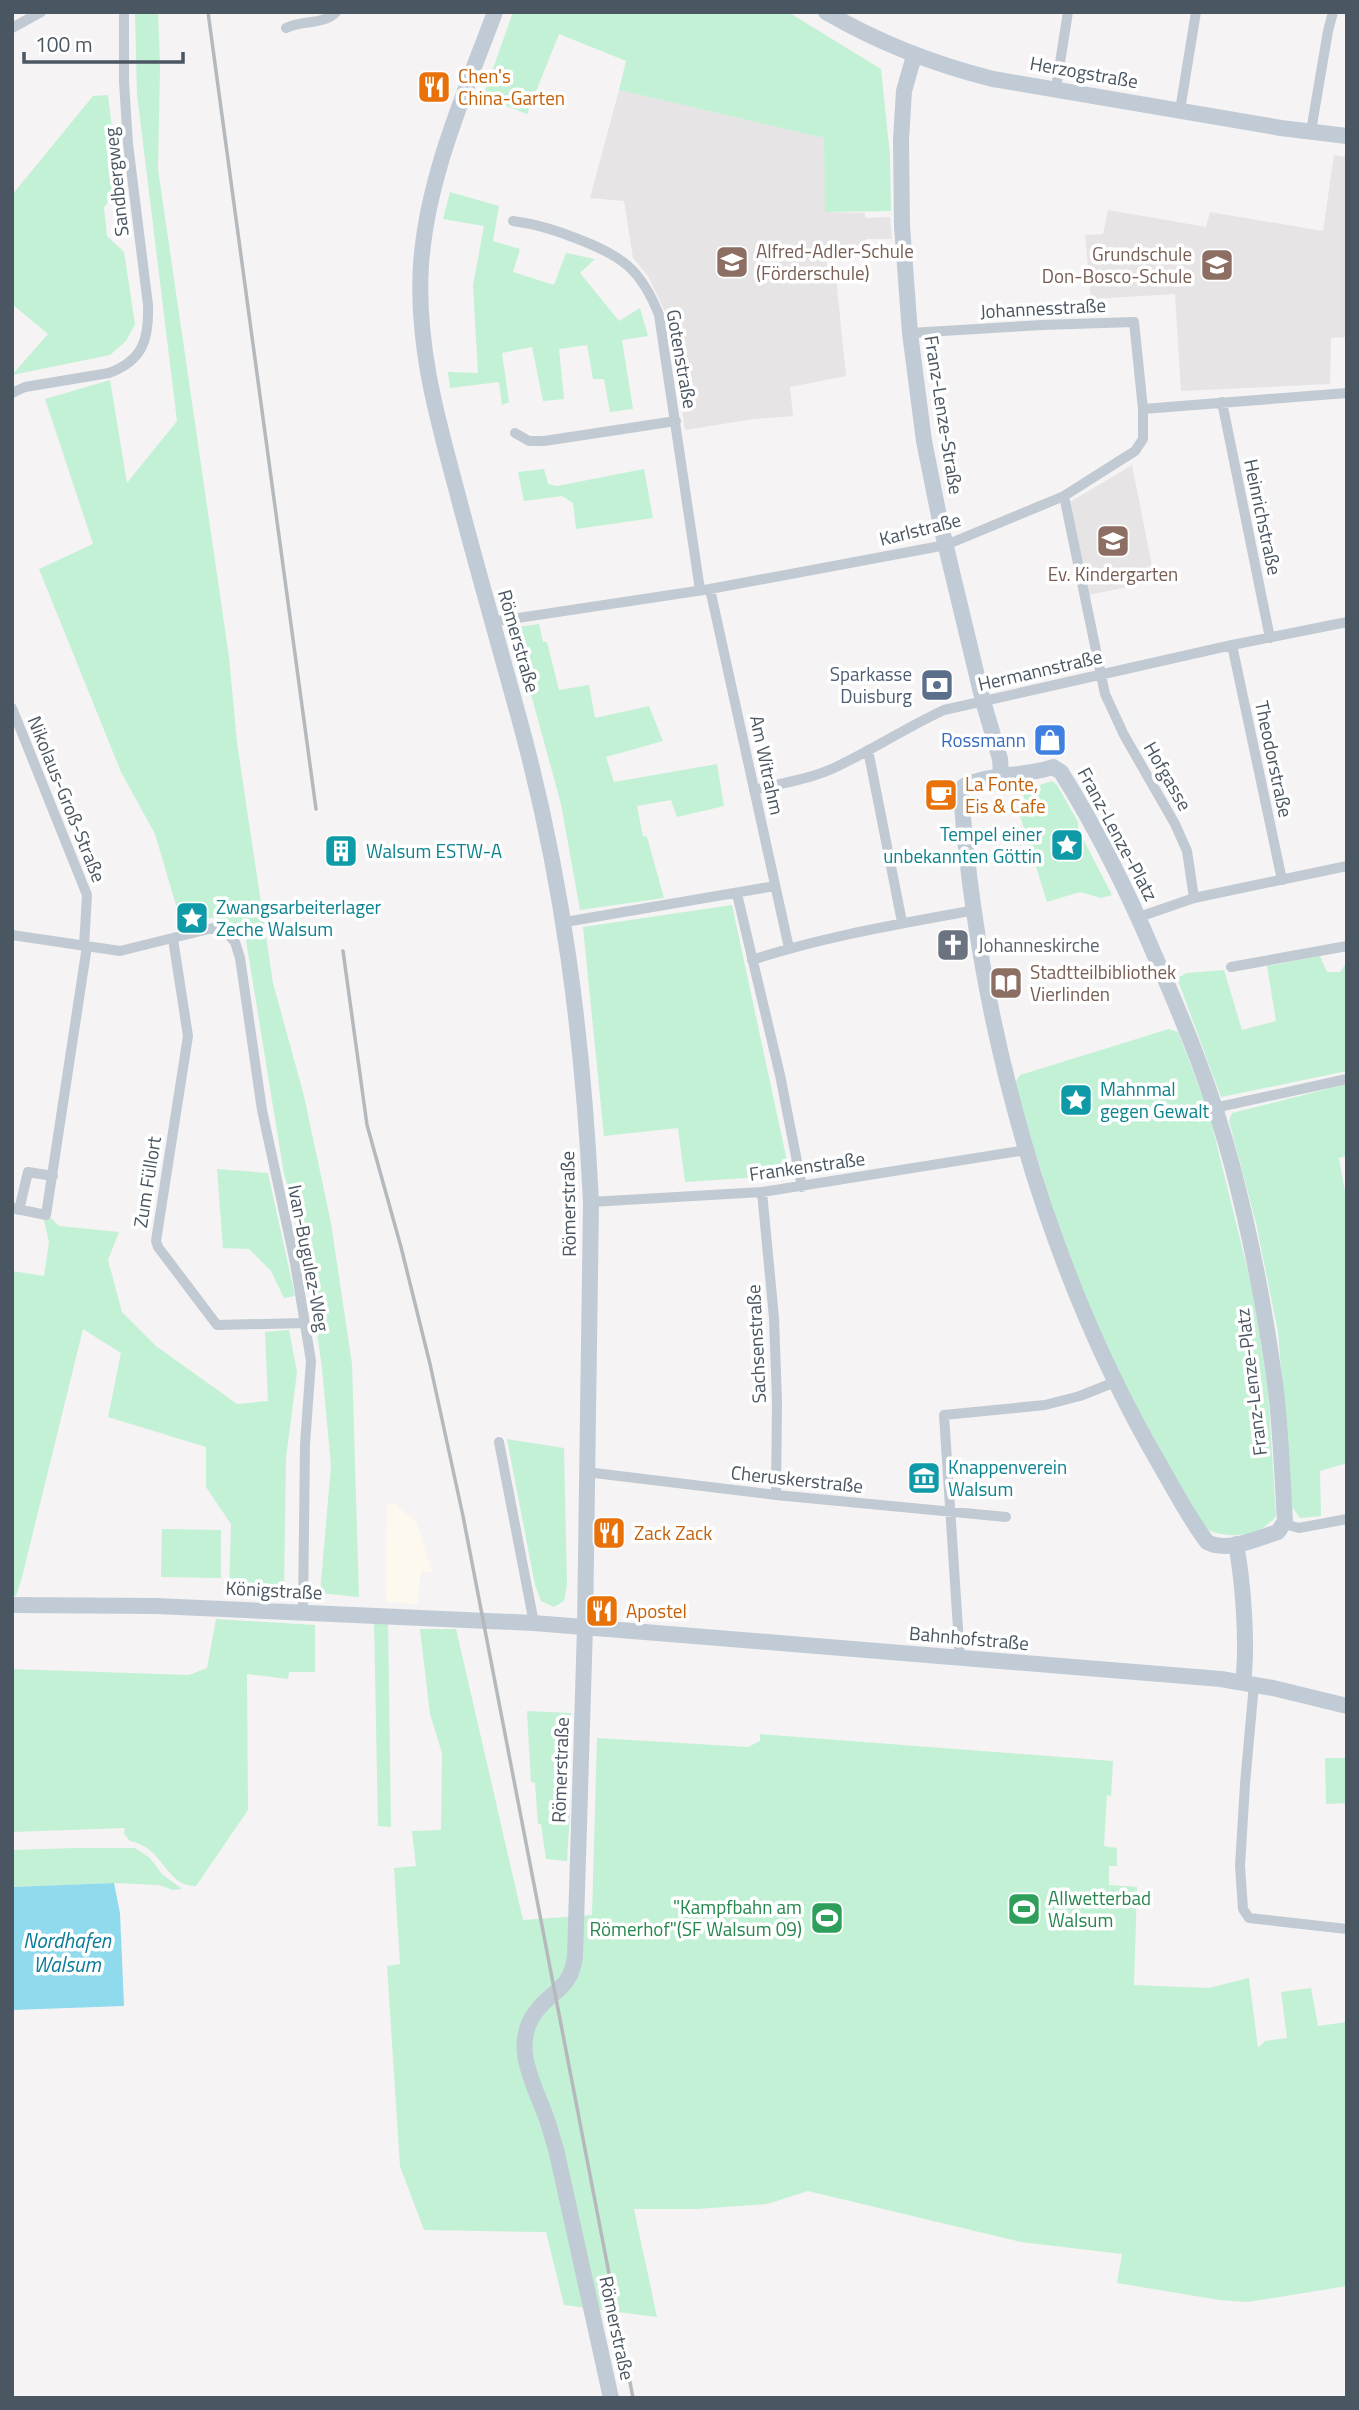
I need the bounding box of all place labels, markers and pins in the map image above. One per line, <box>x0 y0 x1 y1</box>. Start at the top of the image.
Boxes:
place label: Chen's China-Garten <box>458 61 565 112</box>
restaurant icon: Chen's China-Garten <box>415 68 453 106</box>
place label: Alfred-Adler-Schule (Förderschule) <box>756 236 914 287</box>
place label: Grundschule Don-Bosco-Schule <box>1042 239 1192 290</box>
school or university icon: Alfred-Adler-Schule (Förderschule) <box>713 243 751 281</box>
school or university icon: Grundschule Don-Bosco-Schule <box>1198 246 1236 284</box>
school or university icon: Ev. Kindergarten <box>1094 522 1132 560</box>
place label: Ev. Kindergarten <box>1048 559 1178 588</box>
place label: Sparkasse Duisburg <box>830 659 912 710</box>
bank icon: Sparkasse Duisburg <box>918 666 956 704</box>
shop icon: Rossmann <box>1031 721 1069 759</box>
place label: Rossmann <box>941 725 1026 754</box>
place label: La Fonte, Eis & Cafe <box>965 769 1046 820</box>
cafe icon: La Fonte, Eis & Cafe <box>922 776 960 814</box>
place label: Tempel einer unbekannten Göttin <box>883 819 1042 870</box>
place icon: Tempel einer unbekannten Göttin <box>1048 826 1086 864</box>
building icon: Walsum ESTW-A <box>322 832 360 870</box>
place label: Walsum ESTW-A <box>366 836 502 865</box>
place label: Zwangsarbeiterlager Zeche Walsum <box>216 892 382 943</box>
place icon: Zwangsarbeiterlager Zeche Walsum <box>173 899 211 937</box>
church icon: Johanneskirche <box>934 926 972 964</box>
place label: Johanneskirche <box>978 930 1100 959</box>
place label: Stadtteilbibliothek Vierlinden <box>1030 957 1176 1008</box>
library icon: Stadtteilbibliothek Vierlinden <box>987 964 1025 1002</box>
place label: Mahnmal gegen Gewalt <box>1100 1074 1210 1125</box>
place icon: Mahnmal gegen Gewalt <box>1057 1081 1095 1119</box>
place label: Knappenverein Walsum <box>948 1452 1067 1503</box>
museum icon: Knappenverein Walsum <box>905 1459 943 1497</box>
restaurant icon: Zack Zack <box>590 1514 628 1552</box>
place label: Zack Zack <box>634 1518 712 1547</box>
restaurant icon: Apostel <box>583 1592 621 1630</box>
place label: Apostel <box>626 1596 687 1625</box>
place label: Allwetterbad Walsum <box>1048 1883 1151 1934</box>
sports icon: Allwetterbad Walsum <box>1005 1890 1043 1928</box>
place label: "Kampfbahn am Römerhof"(SF Walsum 09) <box>590 1892 802 1943</box>
sports icon: "Kampfbahn am Römerhof"(SF Walsum 09) <box>808 1899 846 1937</box>

